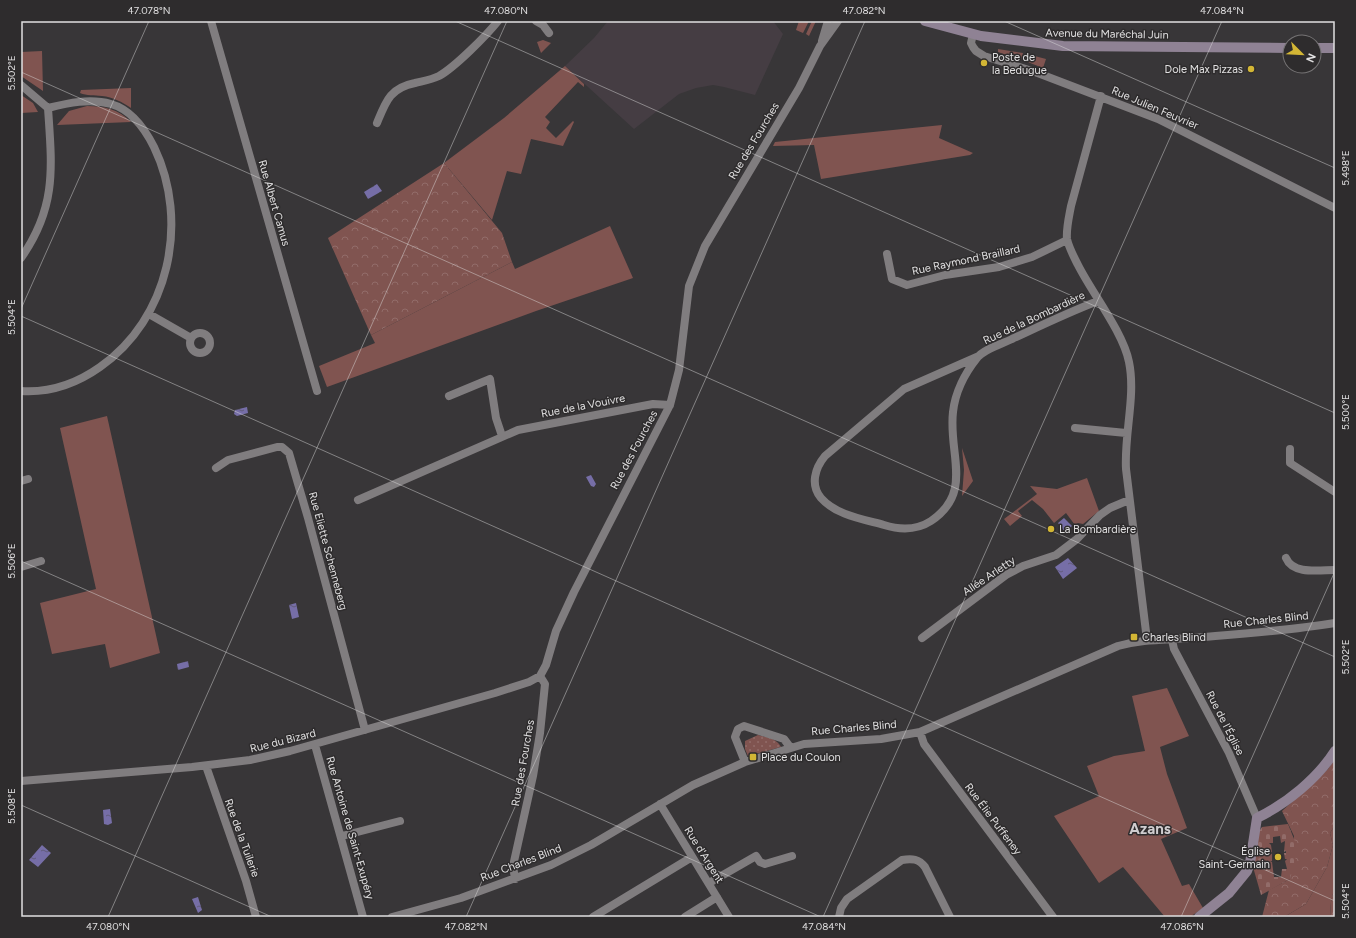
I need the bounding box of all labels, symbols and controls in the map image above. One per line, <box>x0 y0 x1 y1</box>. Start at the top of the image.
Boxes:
text: 47.078°N <box>127 4 171 17</box>
text: 47.080°N <box>484 4 528 17</box>
text: 47.082°N <box>842 4 886 17</box>
text: 47.084°N <box>1200 4 1244 17</box>
street label: Avenue du Maréchal Juin <box>1045 26 1169 42</box>
north arrow <box>1282 34 1322 74</box>
place label: Poste de la Bedugue <box>992 51 1047 77</box>
text: N <box>1303 51 1318 64</box>
text: 5.502°E <box>5 55 18 91</box>
marker: Poste de la Bedugue <box>979 58 989 68</box>
place label: Dole Max Pizzas <box>1165 63 1243 76</box>
marker: Dole Max Pizzas <box>1246 64 1256 74</box>
street label: Rue Julien Feuvrier <box>1110 84 1201 132</box>
street label: Rue des Fourches <box>726 100 782 182</box>
text: 5.498°E <box>1339 150 1352 186</box>
street label: Rue Albert Camus <box>256 159 292 247</box>
street label: Rue Raymond Braillard <box>911 242 1021 278</box>
street label: Rue de la Bombardière <box>981 289 1087 347</box>
text: 5.504°E <box>5 299 18 335</box>
street label: Rue de la Vouivre <box>540 391 626 421</box>
text: 5.500°E <box>1339 394 1352 430</box>
street label: Rue des Fourches <box>608 408 660 492</box>
street label: Rue Eliette Schenneberg <box>306 490 350 612</box>
place label: La Bombardière <box>1059 523 1136 536</box>
marker: La Bombardière <box>1046 524 1056 534</box>
text: 5.506°E <box>5 543 18 579</box>
street label: Allée Arletty <box>960 554 1018 598</box>
street label: Rue Charles Blind <box>1223 609 1309 631</box>
place label: Charles Blind <box>1142 631 1206 644</box>
marker: Charles Blind <box>1129 632 1139 642</box>
text: 5.502°E <box>1339 639 1352 675</box>
street label: Rue de l'Église <box>1203 689 1247 757</box>
street label: Rue Charles Blind <box>811 718 897 738</box>
street label: Rue des Fourches <box>509 719 537 807</box>
street label: Rue du Bizard <box>249 727 317 755</box>
place label: Place du Coulon <box>761 751 841 764</box>
marker: Place du Coulon <box>748 752 758 762</box>
street label: Rue Antoine de Saint-Exupéry <box>323 755 377 901</box>
street label: Rue Élie Puffeney <box>962 781 1024 858</box>
text: 5.508°E <box>5 788 18 824</box>
street label: Rue de la Tuilerie <box>222 797 262 879</box>
district label: Azans <box>1129 820 1171 838</box>
street label: Rue d'Argent <box>681 824 727 886</box>
street label: Rue Charles Blind <box>479 842 563 884</box>
place label: Église Saint-Germain <box>1198 845 1270 871</box>
marker: Église Saint-Germain <box>1273 852 1283 862</box>
text: 5.504°E <box>1339 883 1352 919</box>
text: 47.080°N <box>86 920 130 933</box>
text: 47.082°N <box>444 920 488 933</box>
text: 47.084°N <box>802 920 846 933</box>
text: 47.086°N <box>1160 920 1204 933</box>

